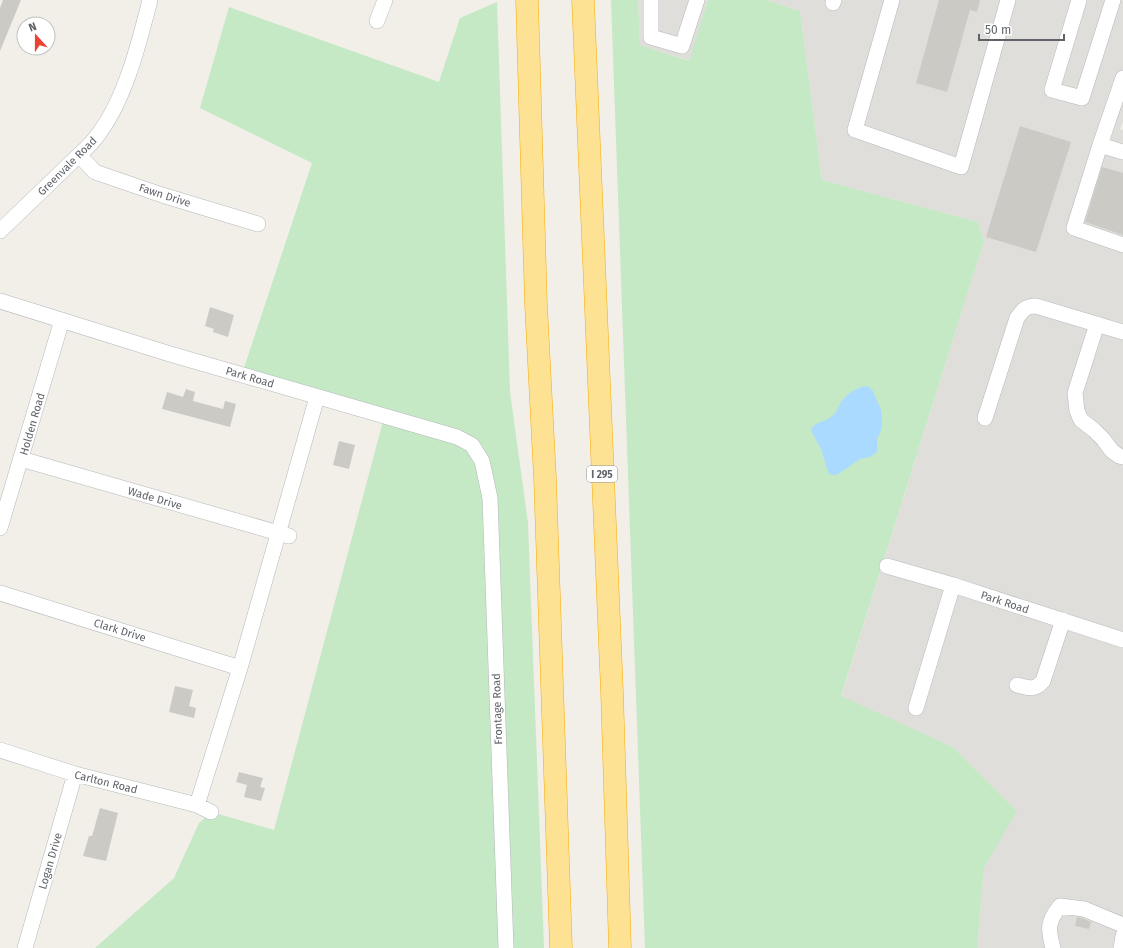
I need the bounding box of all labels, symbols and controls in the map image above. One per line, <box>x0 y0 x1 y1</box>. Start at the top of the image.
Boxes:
north arrow <box>16 16 56 56</box>
scale bar <box>979 16 1064 42</box>
text: N <box>27 20 38 35</box>
text: 50 m <box>985 23 1011 37</box>
street label: Greenvale Road <box>35 134 99 198</box>
street label: Fawn Drive <box>137 181 192 210</box>
street label: Park Road <box>224 364 276 391</box>
street label: Holden Road <box>17 391 48 457</box>
road number: I 295 <box>587 466 617 482</box>
street label: Wade Drive <box>126 485 184 512</box>
street label: Park Road <box>979 589 1031 616</box>
street label: Clark Drive <box>92 616 147 645</box>
street label: Frontage Road <box>490 673 505 745</box>
street label: Carlton Road <box>73 768 139 797</box>
street label: Logan Drive <box>36 831 65 891</box>

